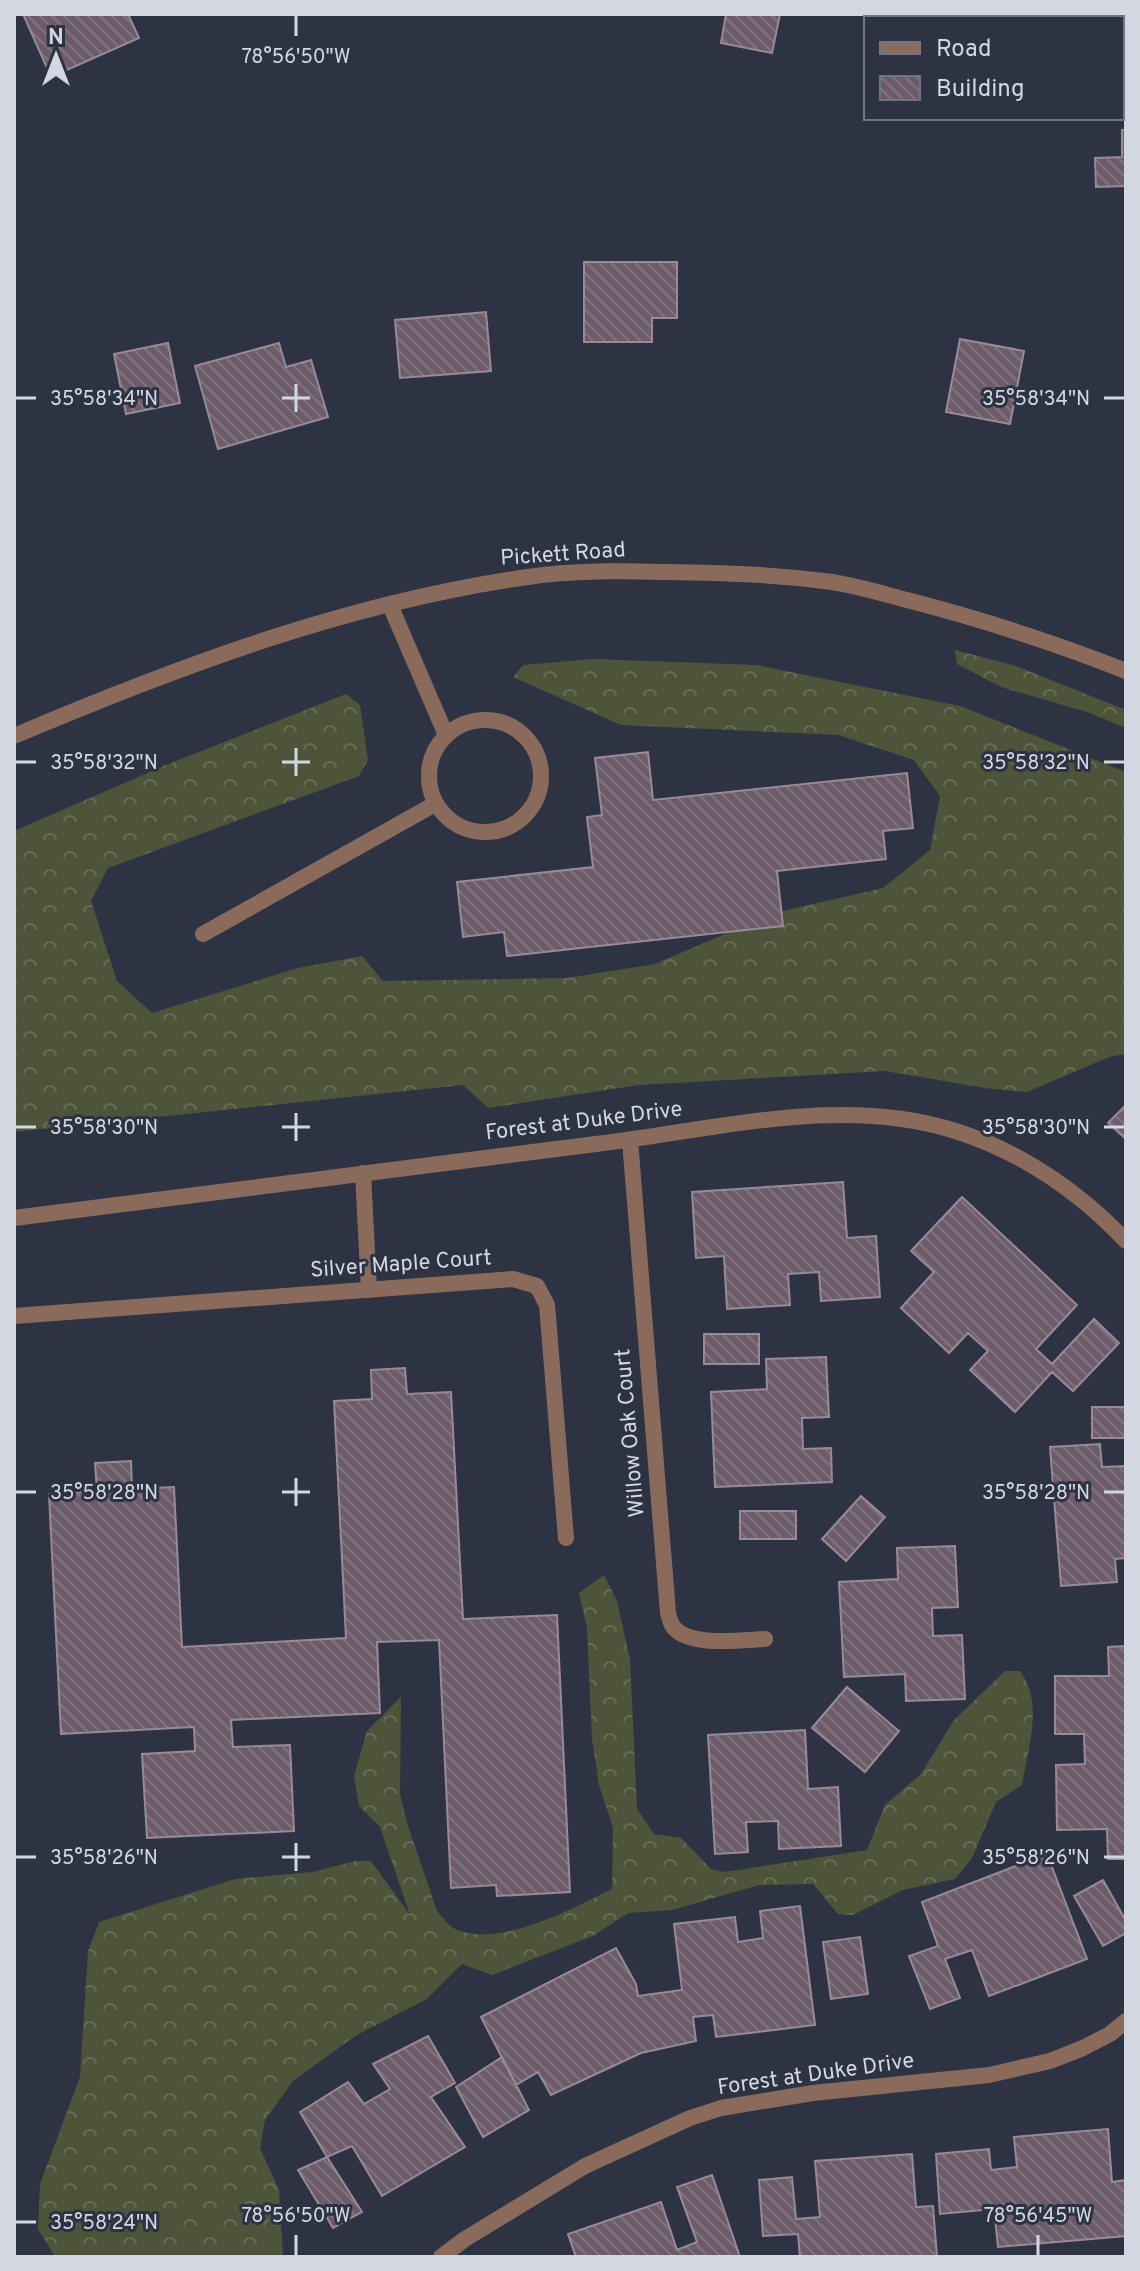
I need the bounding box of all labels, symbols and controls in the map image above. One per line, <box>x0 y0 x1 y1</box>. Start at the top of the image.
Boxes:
north arrow <box>16 16 96 96</box>
legend <box>864 16 1124 120</box>
text: N <box>48 25 64 52</box>
text: Road <box>936 35 992 65</box>
text: 78°56'50"W <box>242 45 350 71</box>
text: Building <box>936 75 1025 105</box>
text: 35°58'34"N <box>50 387 158 413</box>
text: 35°58'34"N <box>982 387 1090 413</box>
street label: Pickett Road <box>499 537 627 573</box>
text: 35°58'32"N <box>50 751 158 777</box>
text: 35°58'32"N <box>982 751 1090 777</box>
street label: Forest at Duke Drive <box>484 1097 684 1147</box>
text: 35°58'30"N <box>50 1116 158 1142</box>
text: 35°58'30"N <box>982 1116 1090 1142</box>
street label: Silver Maple Court <box>309 1245 493 1285</box>
street label: Willow Oak Court <box>610 1348 652 1518</box>
text: 35°58'28"N <box>50 1481 158 1507</box>
text: 35°58'28"N <box>982 1481 1090 1507</box>
text: 35°58'26"N <box>50 1846 158 1872</box>
text: 35°58'26"N <box>982 1846 1090 1872</box>
street label: Forest at Duke Drive <box>716 2048 916 2102</box>
text: 78°56'50"W <box>242 2204 350 2230</box>
text: 78°56'45"W <box>984 2204 1092 2230</box>
text: 35°58'24"N <box>50 2211 158 2237</box>

